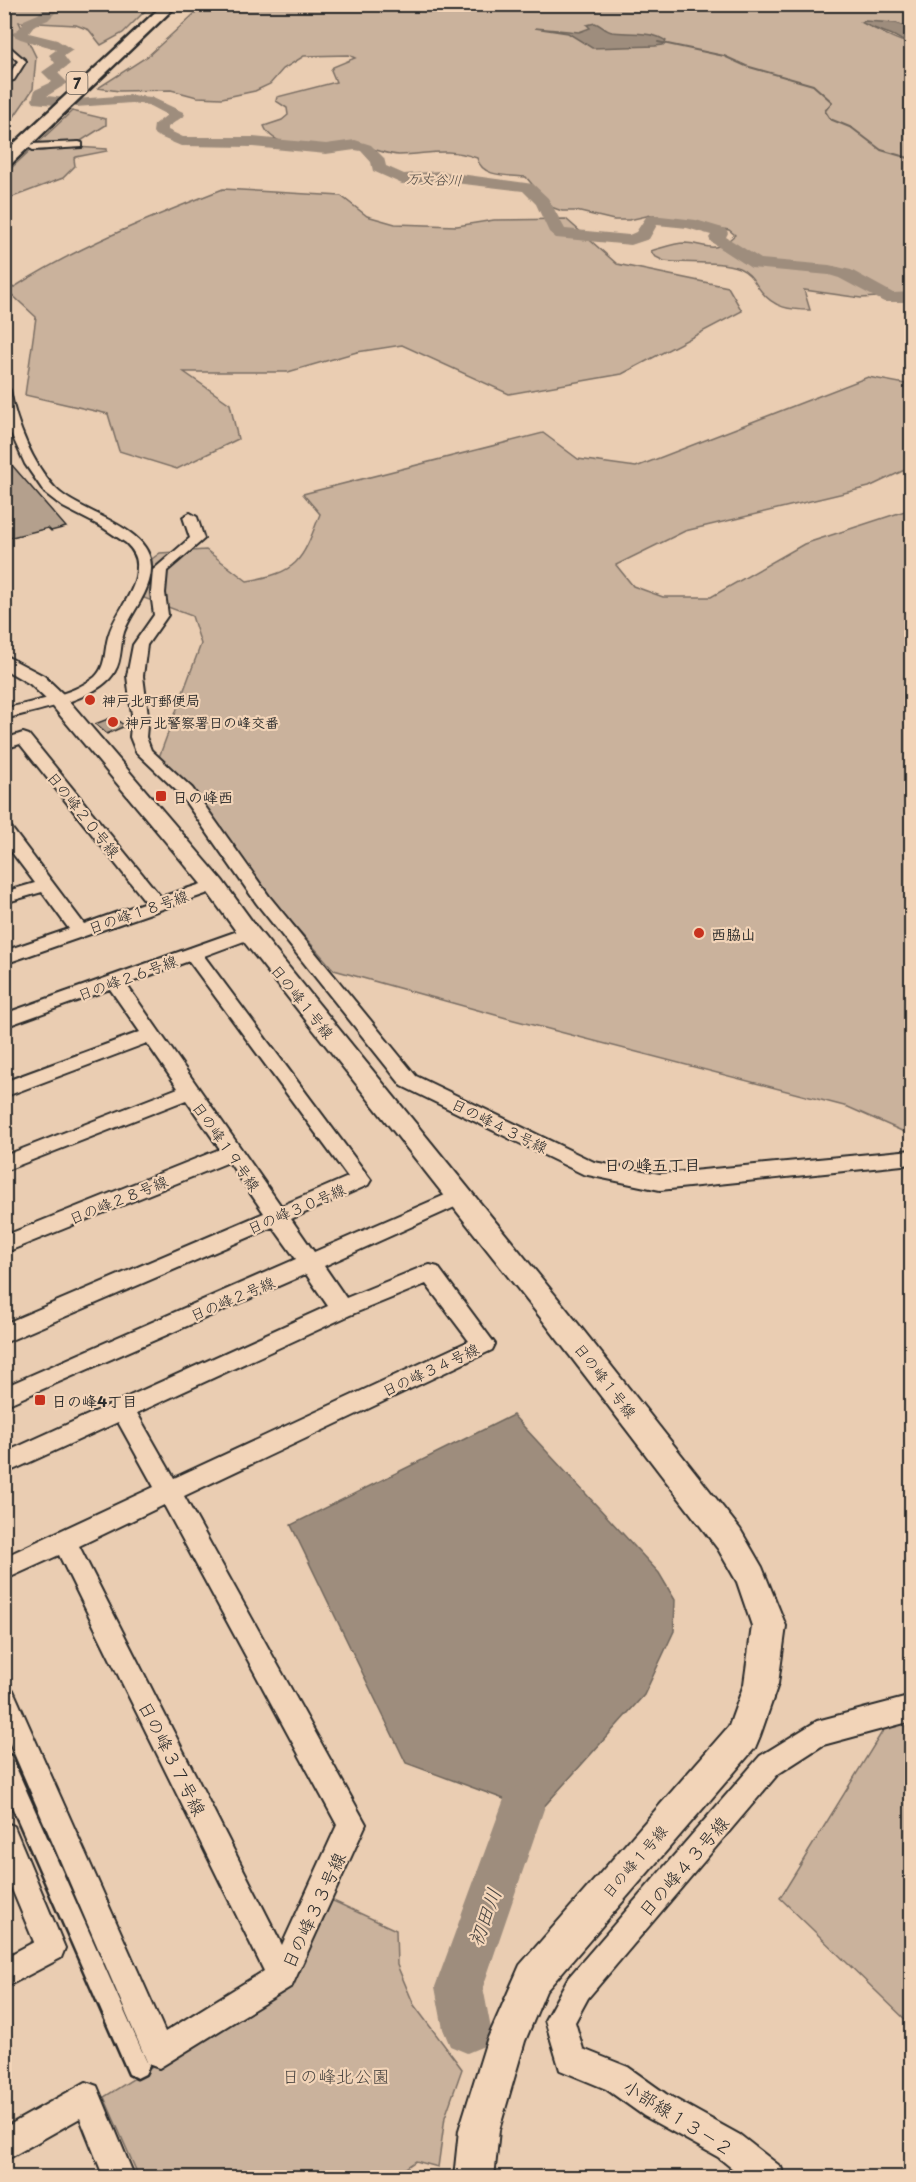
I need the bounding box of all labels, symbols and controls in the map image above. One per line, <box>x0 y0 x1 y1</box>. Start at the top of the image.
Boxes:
road number: 7 <box>66 72 88 94</box>
water label: 万丈谷川 <box>406 168 462 190</box>
place label: 神戸北町郵便局 <box>102 690 200 711</box>
marker: 神戸北町郵便局 <box>83 693 97 707</box>
place label: 神戸北警察署日の峰交番 <box>125 712 279 733</box>
marker: 神戸北警察署日の峰交番 <box>106 715 120 729</box>
street label: 日の峰２０号線 <box>42 766 126 862</box>
place label: 日の峰西 <box>173 785 233 808</box>
marker: 日の峰西 <box>154 789 168 803</box>
street label: 日の峰１８号線 <box>85 883 191 939</box>
place label: 西脇山 <box>711 922 756 945</box>
marker: 西脇山 <box>692 926 706 940</box>
street label: 日の峰２６号線 <box>74 948 180 1006</box>
street label: 日の峰１号線 <box>266 959 340 1043</box>
street label: 日の峰４３号線 <box>448 1092 552 1158</box>
street label: 日の峰１９号線 <box>187 1096 267 1196</box>
district label: 日の峰五丁目 <box>604 1152 700 1176</box>
street label: 日の峰２８号線 <box>65 1169 171 1229</box>
street label: 日の峰３０号線 <box>243 1177 349 1239</box>
street label: 日の峰２号線 <box>186 1270 278 1326</box>
street label: 日の峰３４号線 <box>378 1336 482 1402</box>
street label: 日の峰１号線 <box>569 1337 643 1423</box>
place label: 日の峰4丁目 <box>52 1389 137 1412</box>
marker: 日の峰4丁目 <box>33 1393 47 1407</box>
street label: 日の峰３７号線 <box>132 1696 214 1820</box>
street label: 日の峰４３号線 <box>631 1810 735 1922</box>
street label: 日の峰１号線 <box>596 1819 672 1903</box>
street label: 日の峰３３号線 <box>274 1847 352 1973</box>
water label: 初田川 <box>460 1884 508 1950</box>
park label: 日の峰北公園 <box>282 2062 390 2089</box>
street label: 小部線１３－２ <box>618 2072 740 2162</box>

